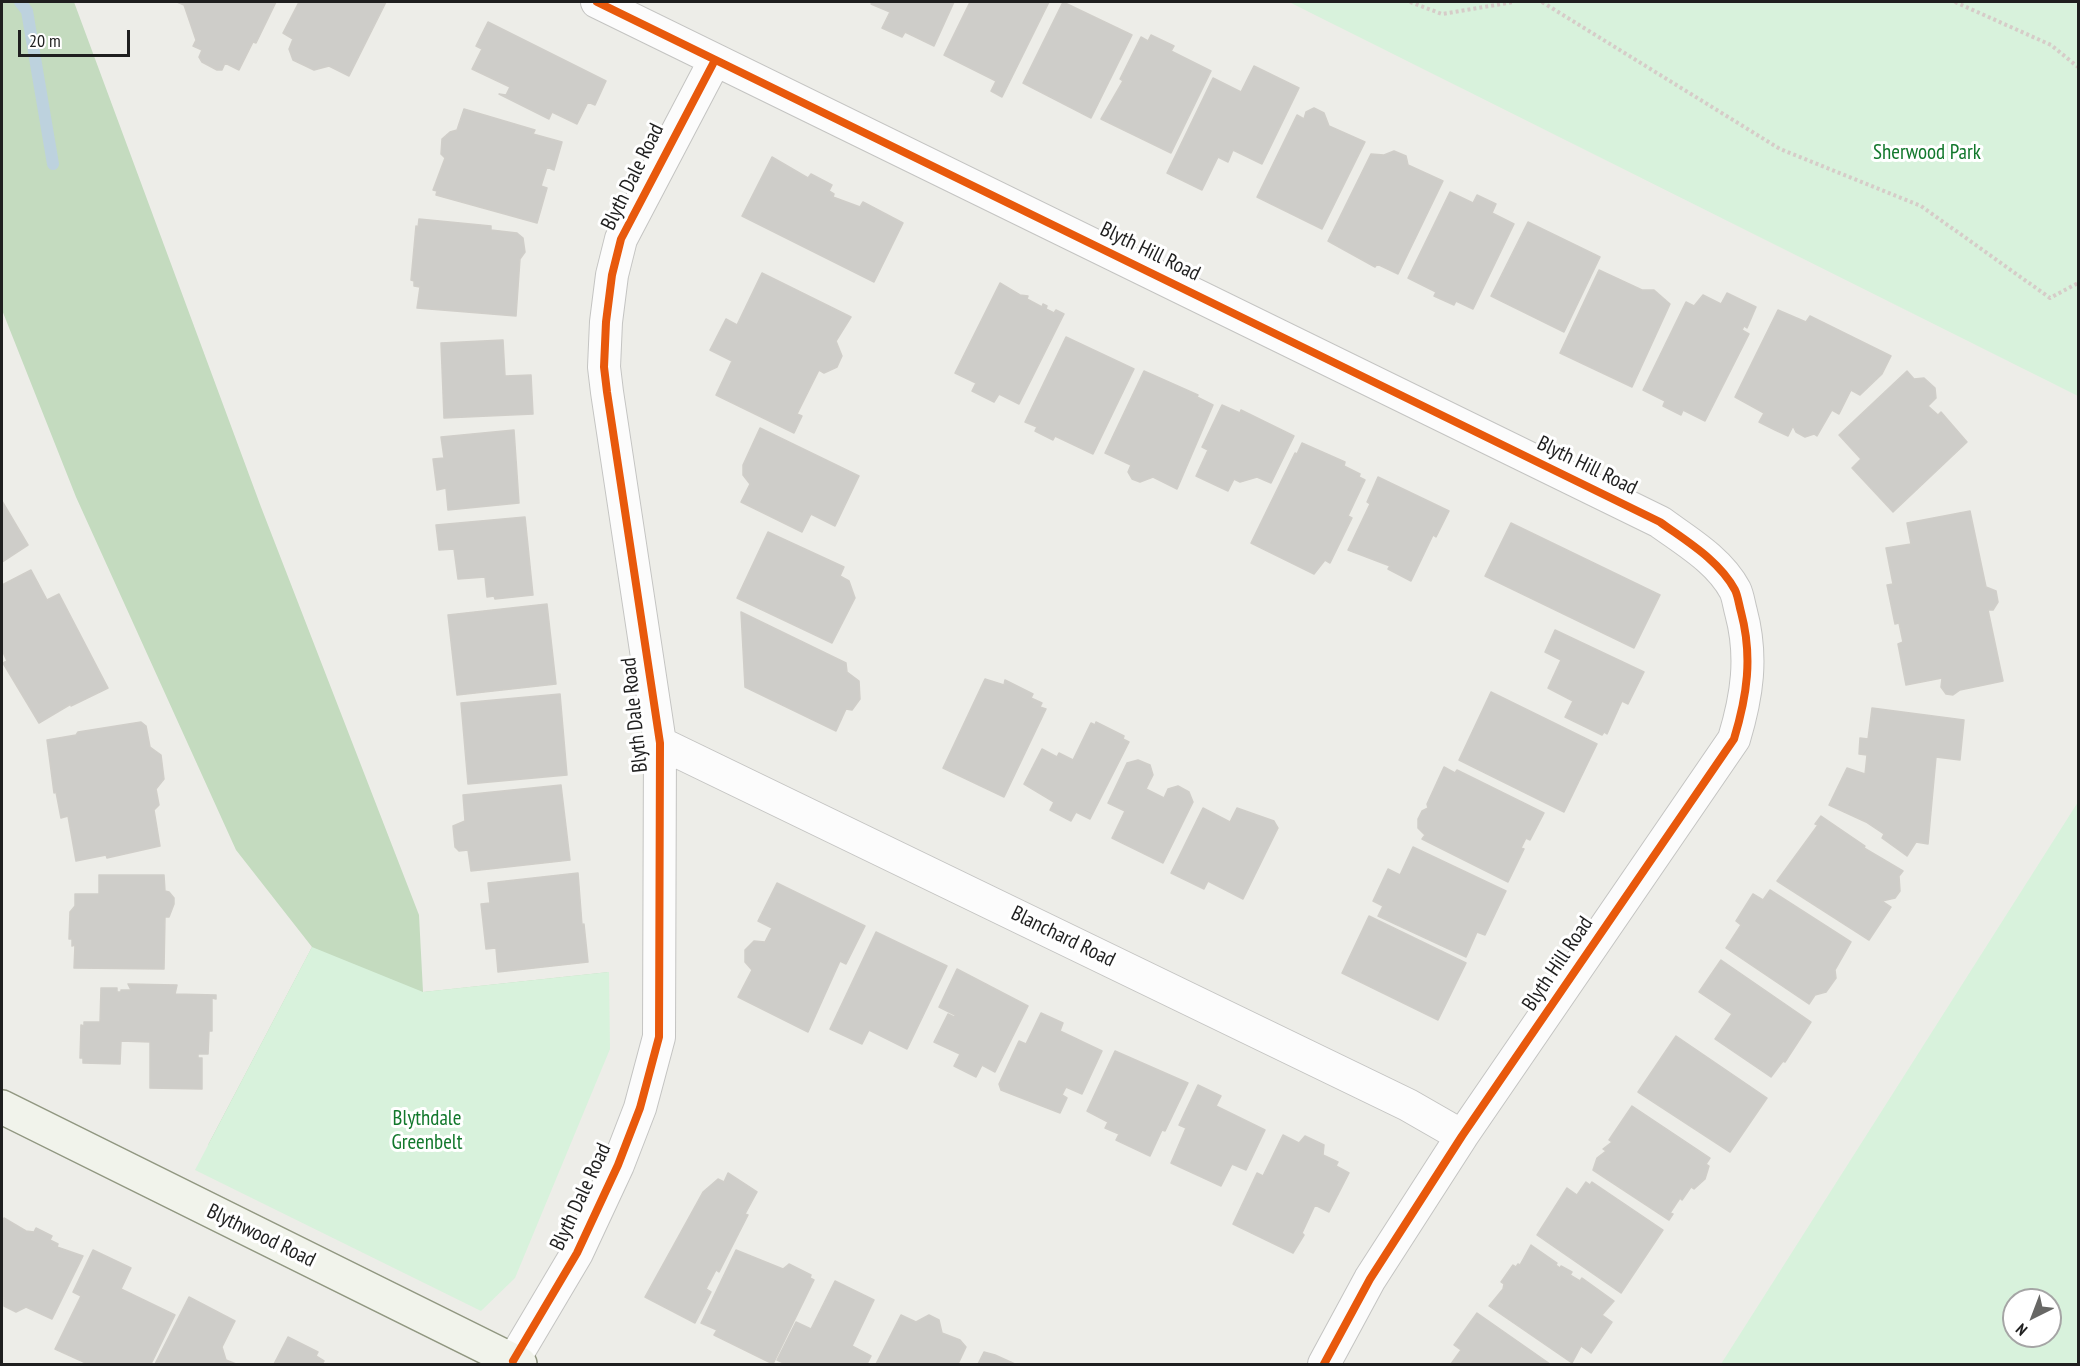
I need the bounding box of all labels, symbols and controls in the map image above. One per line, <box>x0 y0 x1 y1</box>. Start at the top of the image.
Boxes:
scale bar <box>21 18 134 56</box>
text: 20 m <box>29 29 61 52</box>
street label: Blyth Dale Road <box>596 120 670 234</box>
park label: Sherwood Park <box>1873 140 1981 166</box>
street label: Blyth Hill Road <box>1096 217 1204 287</box>
street label: Blyth Hill Road <box>1533 431 1641 501</box>
street label: Blyth Dale Road <box>616 656 654 774</box>
street label: Blanchard Road <box>1007 901 1119 973</box>
street label: Blyth Hill Road <box>1517 912 1599 1016</box>
park label: Blythdale Greenbelt <box>392 1106 462 1156</box>
street label: Blyth Dale Road <box>545 1139 617 1255</box>
street label: Blythwood Road <box>203 1199 319 1273</box>
north arrow <box>2002 1288 2062 1348</box>
text: N <box>2011 1320 2031 1340</box>

